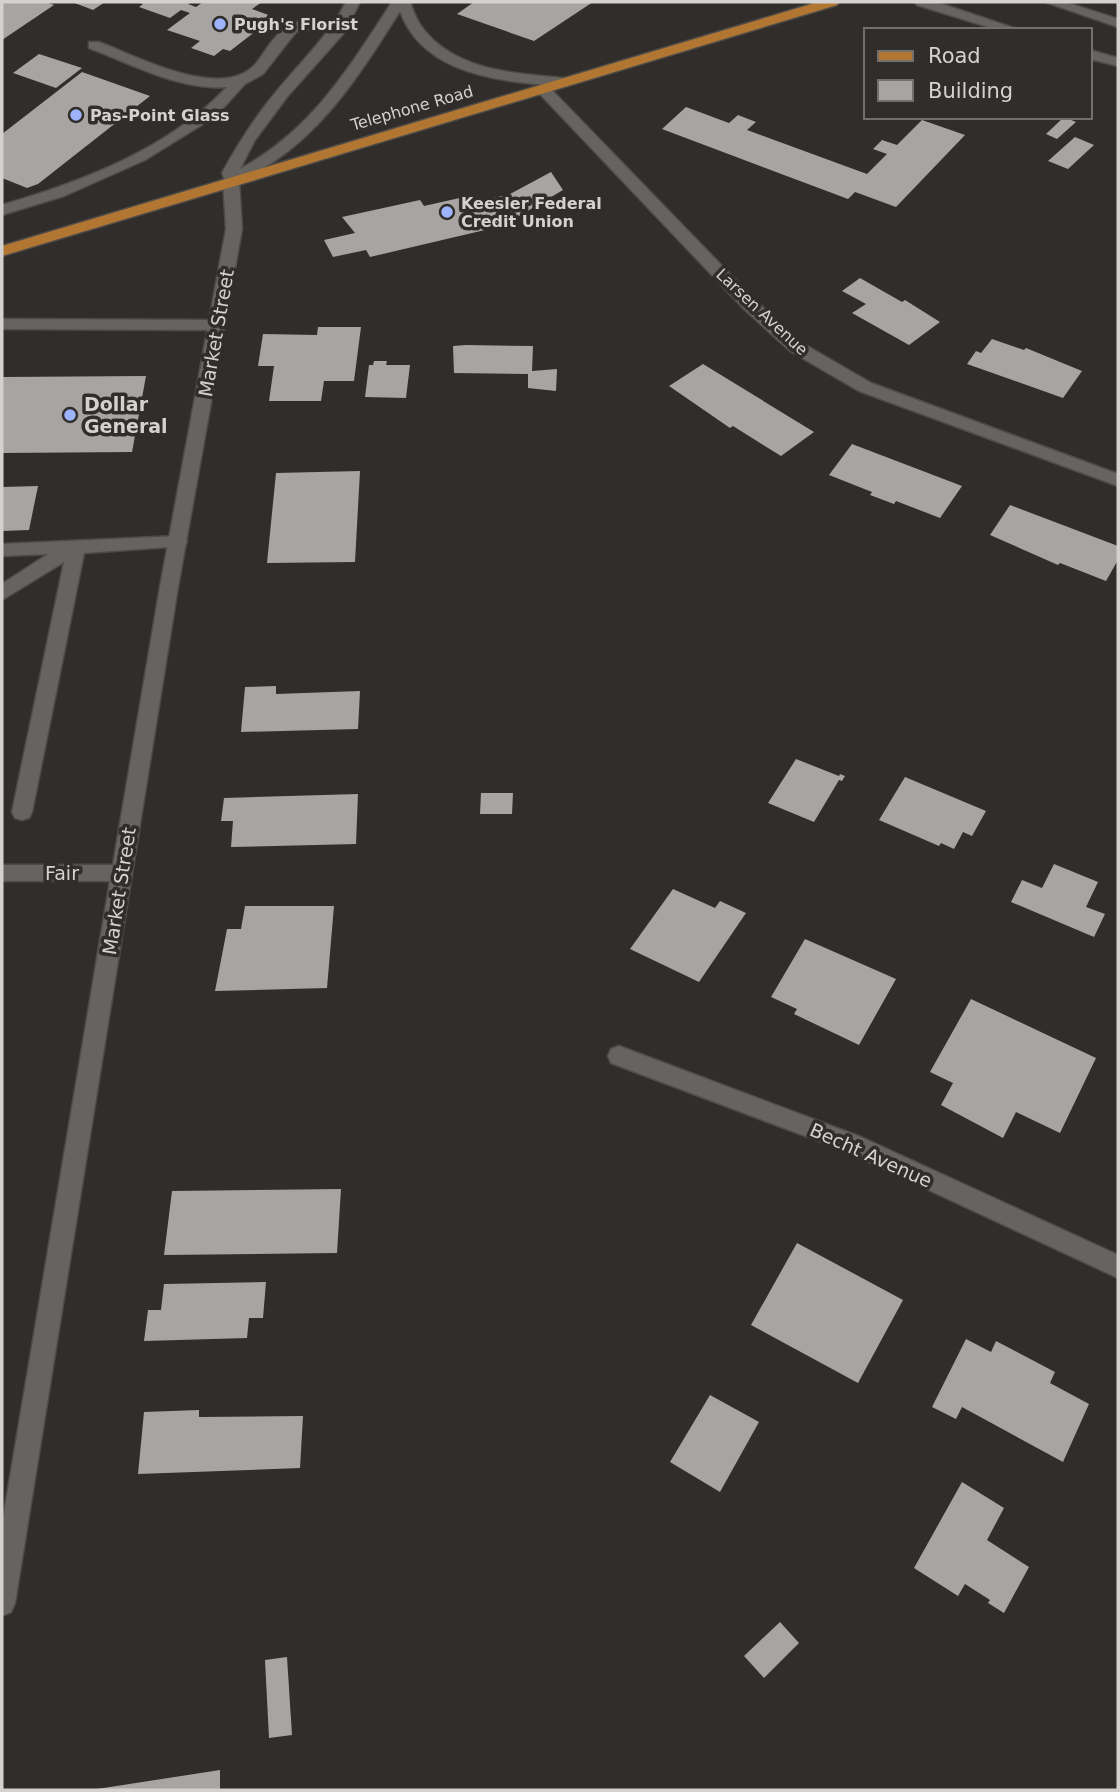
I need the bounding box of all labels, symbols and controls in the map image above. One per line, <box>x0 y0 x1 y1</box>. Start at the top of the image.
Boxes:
place label: Pugh's Florist <box>234 15 358 34</box>
marker: Pugh's Florist <box>212 16 228 32</box>
legend <box>864 28 1092 119</box>
text: Road <box>928 44 981 68</box>
text: Building <box>928 79 1013 103</box>
street label: Telephone Road <box>348 81 475 135</box>
place label: Pas-Point Glass <box>90 106 230 125</box>
marker: Pas-Point Glass <box>68 107 84 123</box>
place label: Keesler Federal Credit Union <box>461 194 602 231</box>
marker: Keesler Federal Credit Union <box>439 204 455 220</box>
street label: Larsen Avenue <box>712 265 812 359</box>
street label: Market Street <box>194 268 238 398</box>
place label: Dollar General <box>84 393 168 437</box>
marker: Dollar General <box>62 407 78 423</box>
street label: Market Street <box>98 826 140 956</box>
street label: Fair <box>45 862 79 884</box>
street label: Becht Avenue <box>807 1118 935 1192</box>

